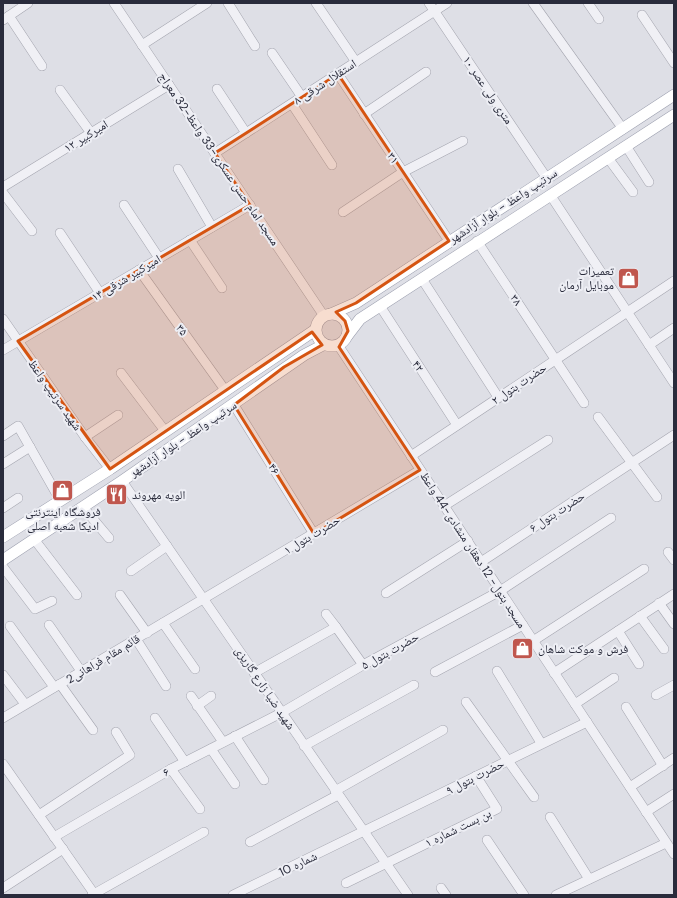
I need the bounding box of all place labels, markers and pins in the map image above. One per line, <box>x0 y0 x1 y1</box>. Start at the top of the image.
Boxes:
place label: تعمیرات موبایل آرمان <box>559 263 614 293</box>
shop icon: تعمیرات موبایل آرمان <box>616 265 642 291</box>
shop icon: فروشگاه اینترنتی ادیکا شعبه اصلی <box>50 478 76 504</box>
restaurant icon: الویه مهروند <box>104 482 130 508</box>
place label: الویه مهروند <box>132 487 185 503</box>
place label: فروشگاه اینترنتی ادیکا شعبه اصلی <box>25 504 101 534</box>
shop icon: فرش و موکت شاهان <box>509 636 535 662</box>
place label: فرش و موکت شاهان <box>538 641 628 657</box>

